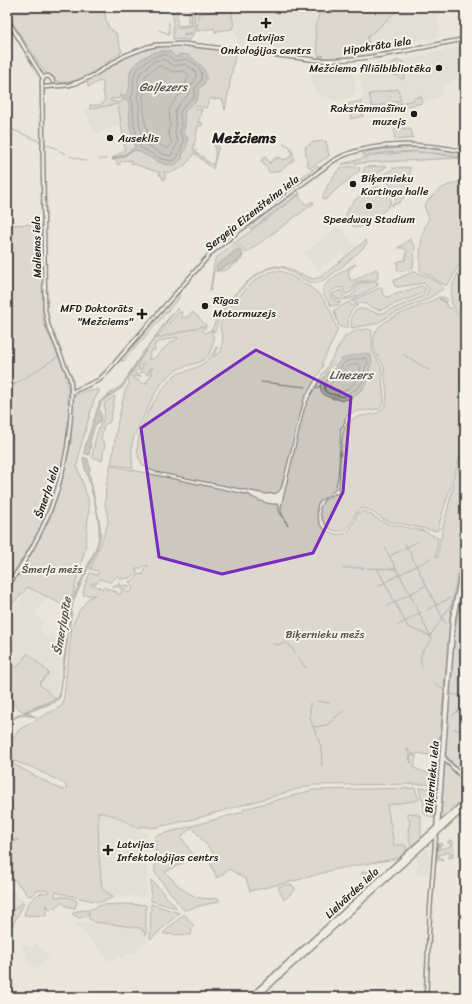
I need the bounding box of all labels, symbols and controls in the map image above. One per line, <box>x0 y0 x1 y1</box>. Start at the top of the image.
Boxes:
marker: Latvijas Onkoloģijas centrs <box>260 17 272 29</box>
place label: Latvijas Onkoloģijas centrs <box>221 28 312 60</box>
street label: Hipokrāta iela <box>342 31 413 61</box>
place label: Mežciema filiālbibliotēka <box>309 59 431 78</box>
marker: Mežciema filiālbibliotēka <box>434 63 444 73</box>
water label: Gaiļezers <box>139 76 189 98</box>
place label: Rakstāmmašīnu muzejs <box>331 99 407 131</box>
marker: Rakstāmmašīnu muzejs <box>409 109 419 119</box>
district label: Mežciems <box>211 125 277 151</box>
place label: Auseklis <box>117 129 160 148</box>
marker: Auseklis <box>105 133 115 143</box>
place label: Biķernieku Kartinga halle <box>361 169 429 201</box>
street label: Sergeja Eizenšteina iela <box>201 170 304 256</box>
marker: Biķernieku Kartinga halle <box>348 179 358 189</box>
marker: Speedway Stadium <box>364 201 374 211</box>
place label: Speedway Stadium <box>323 210 416 229</box>
street label: Malienas iela <box>27 215 47 278</box>
place label: Rīgas Motormuzejs <box>213 291 276 323</box>
place label: MFD Doktorāts "Mežciems" <box>60 299 134 331</box>
marker: Rīgas Motormuzejs <box>200 301 210 311</box>
marker: MFD Doktorāts "Mežciems" <box>136 308 148 320</box>
water label: Linezers <box>329 364 374 386</box>
street label: Šmerļa iela <box>29 463 65 521</box>
park label: Šmerļa mežs <box>21 560 83 579</box>
water label: Šmerļupīte <box>46 594 78 657</box>
park label: Biķernieku mežs <box>285 625 366 644</box>
street label: Biķernieku iela <box>419 740 445 814</box>
place label: Latvijas Infektoloģijas centrs <box>116 835 219 867</box>
marker: Latvijas Infektoloģijas centrs <box>102 844 114 856</box>
street label: Lielvārdes iela <box>321 862 384 923</box>

